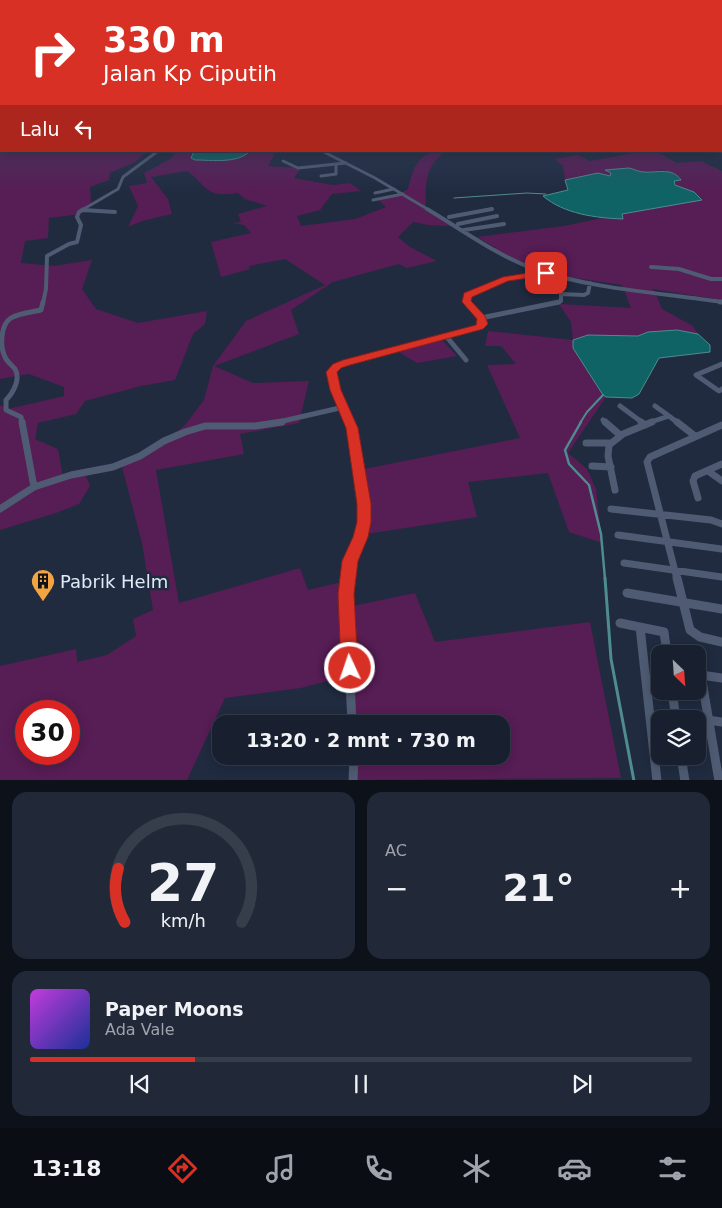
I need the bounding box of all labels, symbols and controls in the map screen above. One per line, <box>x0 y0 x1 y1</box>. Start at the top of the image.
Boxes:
icon: right <box>20 20 85 85</box>
text: 330 m <box>103 20 225 60</box>
text: Jalan Kp Ciputih <box>103 61 277 86</box>
icon: left <box>70 115 98 143</box>
text: Lalu <box>20 118 60 140</box>
pin <box>525 252 567 294</box>
icon: arrive <box>532 259 560 287</box>
building icon: Pabrik Helm <box>30 568 56 602</box>
place label: Pabrik Helm <box>60 571 168 592</box>
position arrow <box>323 641 375 693</box>
north arrow <box>651 645 706 700</box>
map controls <box>651 645 706 765</box>
speed limit sign: 30 <box>15 700 80 765</box>
button: layers <box>651 710 706 765</box>
text: 13:20 · 2 mnt · 730 m <box>246 729 476 751</box>
text: AC <box>385 841 407 860</box>
text: 27 <box>147 853 220 913</box>
text: 21° <box>503 866 574 910</box>
text: − <box>385 872 408 905</box>
text: + <box>669 872 692 905</box>
text: km/h <box>161 910 206 931</box>
text: Paper Moons <box>105 998 244 1020</box>
text: Ada Vale <box>105 1020 175 1039</box>
icon: previous <box>126 1070 154 1098</box>
icon: pause <box>347 1070 375 1098</box>
icon: next <box>568 1070 596 1098</box>
icon: directions <box>165 1151 200 1186</box>
icon: music <box>263 1151 298 1186</box>
icon: phone <box>361 1151 396 1186</box>
icon: climate <box>459 1151 494 1186</box>
icon: car <box>557 1151 592 1186</box>
icon: filters <box>655 1151 690 1186</box>
text: 13:18 <box>32 1156 102 1181</box>

